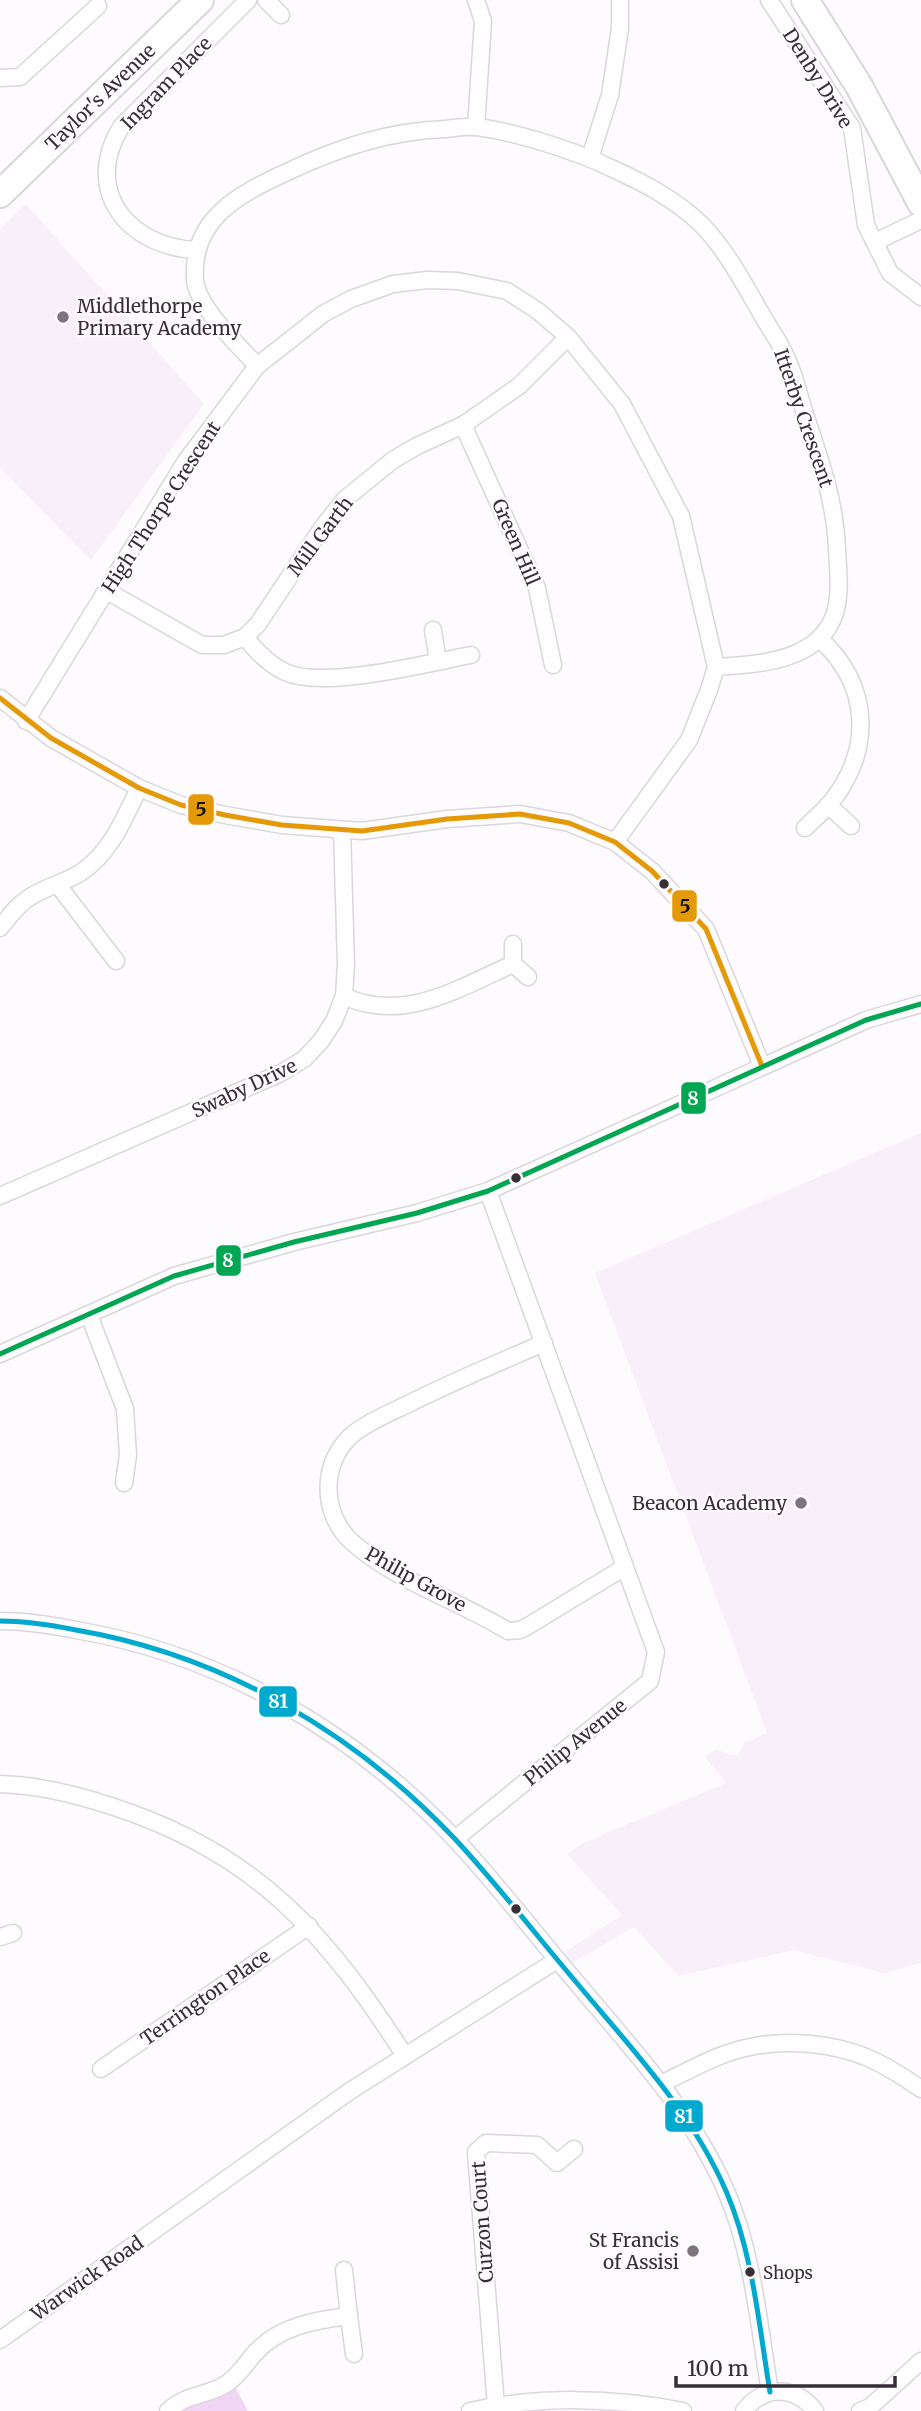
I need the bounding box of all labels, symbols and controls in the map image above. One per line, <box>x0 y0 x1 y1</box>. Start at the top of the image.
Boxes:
street label: Denby Drive <box>778 24 858 132</box>
street label: Ingram Place <box>116 31 216 135</box>
street label: Taylor's Avenue <box>40 38 160 156</box>
place label: Middlethorpe Primary Academy <box>77 294 241 340</box>
marker: Middlethorpe Primary Academy <box>55 309 71 325</box>
street label: Itterby Crescent <box>769 346 839 491</box>
street label: High Thorpe Crescent <box>96 416 226 597</box>
street label: Mill Garth <box>282 491 358 581</box>
street label: Green Hill <box>487 495 545 589</box>
line badge: 5 <box>187 793 215 826</box>
text: 5 <box>195 797 207 821</box>
unlabelled marker <box>657 877 671 891</box>
line badge: 5 <box>671 889 698 923</box>
text: 5 <box>679 894 691 918</box>
street label: Swaby Drive <box>188 1053 300 1123</box>
line badge: 8 <box>680 1081 707 1115</box>
text: 8 <box>687 1086 699 1110</box>
unlabelled marker <box>509 1171 523 1185</box>
line badge: 8 <box>215 1244 242 1277</box>
text: 8 <box>222 1248 234 1272</box>
place label: Beacon Academy <box>632 1491 787 1515</box>
marker: Beacon Academy <box>793 1495 809 1511</box>
street label: Philip Grove <box>361 1541 471 1617</box>
line badge: 81 <box>258 1685 298 1718</box>
text: 81 <box>268 1689 288 1713</box>
street label: Philip Avenue <box>519 1693 631 1791</box>
unlabelled marker <box>509 1902 523 1916</box>
street label: Terrington Place <box>136 1943 274 2051</box>
line badge: 81 <box>664 2099 704 2133</box>
text: 81 <box>674 2104 694 2128</box>
street label: Curzon Court <box>466 2160 498 2284</box>
place label: St Francis of Assisi <box>589 2228 679 2274</box>
street label: Warwick Road <box>25 2230 148 2326</box>
marker: St Francis of Assisi <box>685 2243 701 2259</box>
place label: Shops <box>763 2262 813 2284</box>
marker: Shops <box>743 2265 757 2279</box>
scale bar <box>676 2344 895 2388</box>
text: 100 m <box>687 2355 749 2382</box>

